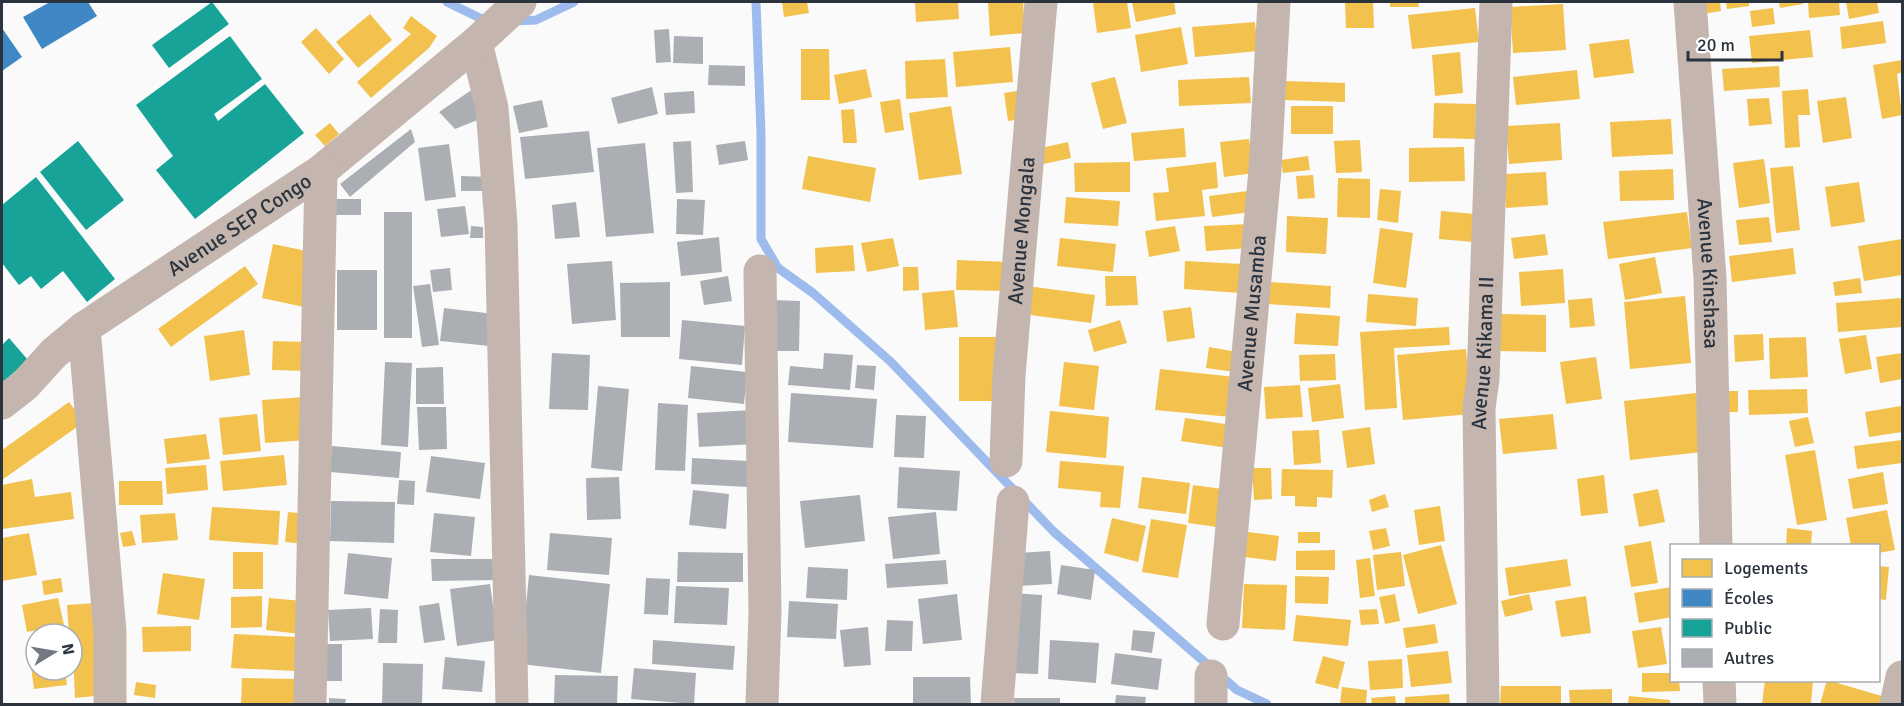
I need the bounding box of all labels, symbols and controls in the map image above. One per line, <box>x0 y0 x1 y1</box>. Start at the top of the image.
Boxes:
scale bar <box>1688 24 1782 62</box>
text: 20 m <box>1697 34 1735 56</box>
street label: Avenue Mongala <box>1002 156 1041 306</box>
street label: Avenue SEP Congo <box>163 168 316 282</box>
street label: Avenue Kinshasa <box>1691 197 1725 349</box>
street label: Avenue Musamba <box>1232 234 1272 393</box>
street label: Avenue Kikama II <box>1466 276 1500 430</box>
legend <box>1670 544 1880 682</box>
text: Logements <box>1724 557 1808 579</box>
text: Écoles <box>1724 587 1774 609</box>
text: Public <box>1724 617 1772 639</box>
north arrow <box>24 622 84 682</box>
text: N <box>57 642 79 657</box>
text: Autres <box>1724 647 1774 669</box>

